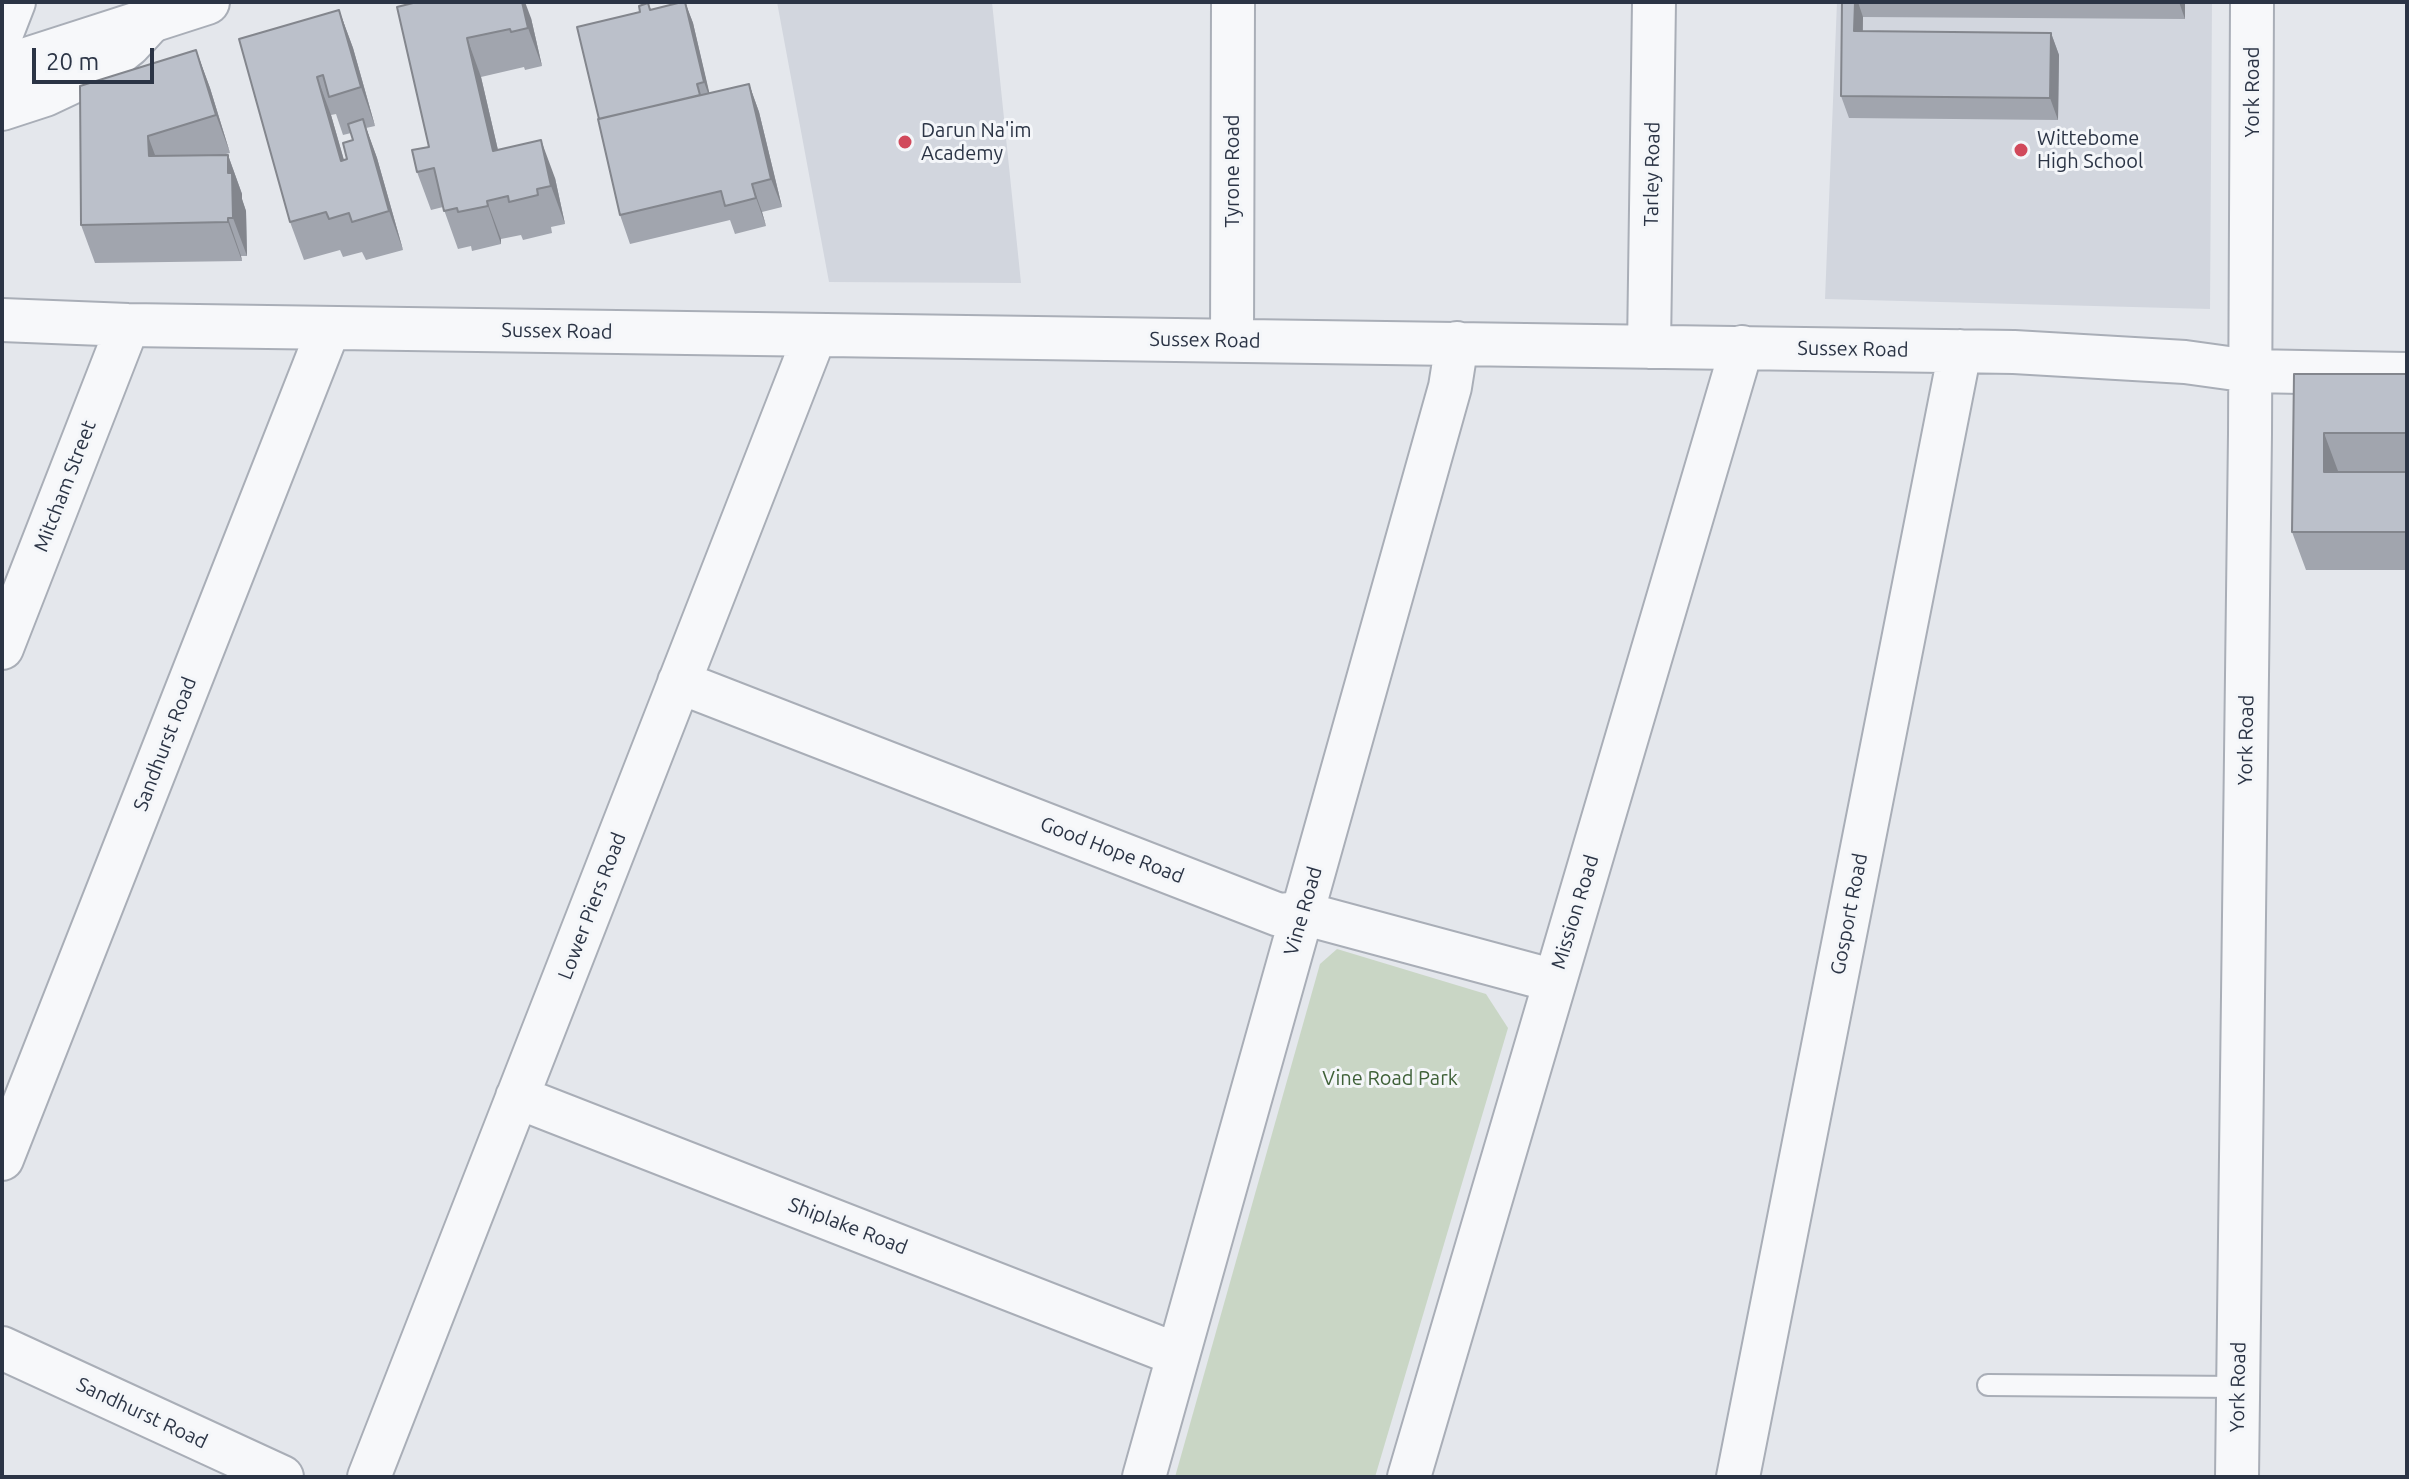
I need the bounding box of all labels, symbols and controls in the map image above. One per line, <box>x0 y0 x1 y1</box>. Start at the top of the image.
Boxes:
scale bar <box>36 32 158 82</box>
street label: York Road <box>2240 47 2264 137</box>
text: 20 m <box>46 48 99 75</box>
street label: Tyrone Road <box>1220 115 1244 227</box>
place label: Darun Na'im Academy <box>921 118 1032 165</box>
street label: Tarley Road <box>1639 121 1665 227</box>
place label: Wittebome High School <box>2037 126 2143 173</box>
marker: Darun Na'im Academy <box>896 133 914 151</box>
marker: Wittebome High School <box>2012 141 2030 159</box>
street label: Sussex Road <box>501 318 613 344</box>
street label: Sussex Road <box>1149 327 1261 353</box>
street label: Sussex Road <box>1797 336 1909 362</box>
street label: Mitcham Street <box>29 417 101 555</box>
street label: Sandhurst Road <box>128 674 202 814</box>
street label: York Road <box>2233 694 2259 786</box>
street label: Good Hope Road <box>1037 812 1187 888</box>
street label: Lower Piers Road <box>553 829 631 983</box>
street label: Gosport Road <box>1825 851 1873 977</box>
street label: Mission Road <box>1546 852 1604 972</box>
street label: Vine Road <box>1279 864 1327 958</box>
park label: Vine Road Park <box>1322 1066 1458 1090</box>
street label: Shiplake Road <box>785 1192 911 1260</box>
street label: York Road <box>2225 1341 2251 1433</box>
street label: Sandhurst Road <box>73 1372 211 1454</box>

